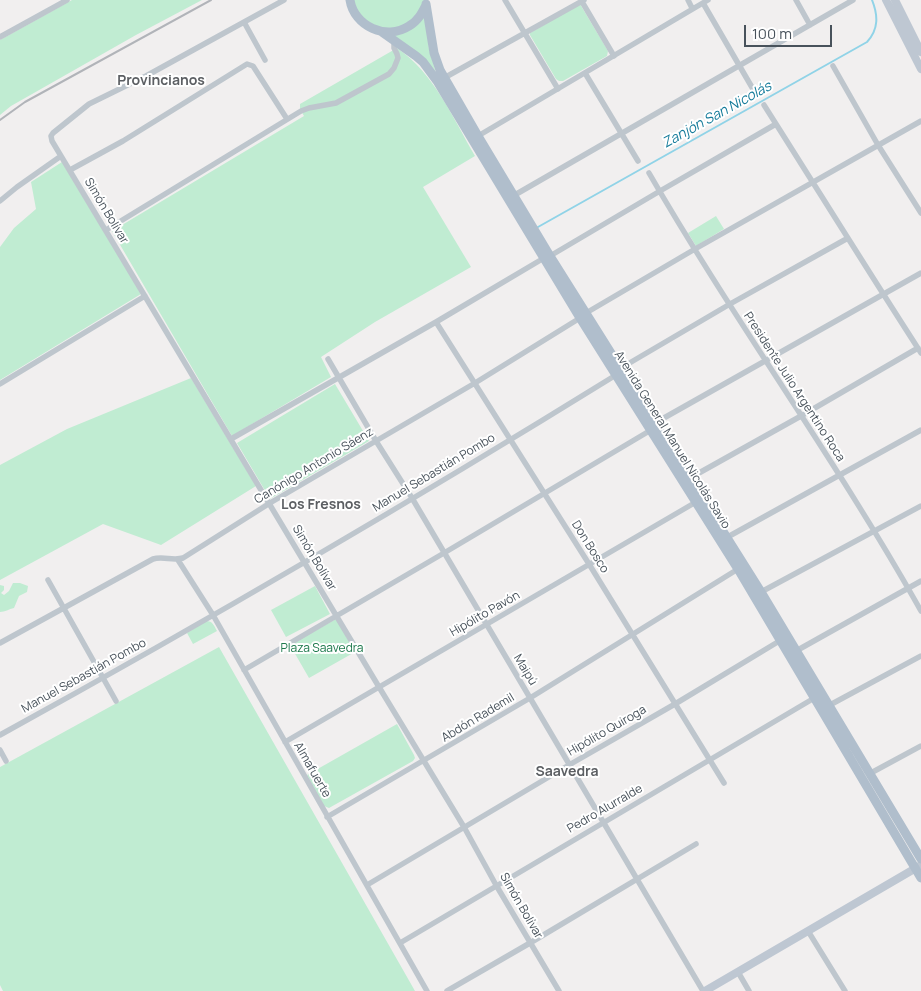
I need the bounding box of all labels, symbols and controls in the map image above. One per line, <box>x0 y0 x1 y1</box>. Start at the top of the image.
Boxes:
scale bar <box>746 15 834 47</box>
text: 100 m <box>752 23 792 44</box>
district label: Provincianos <box>117 73 205 89</box>
water label: Zanjón San Nicolás <box>659 78 775 152</box>
street label: Simón Bolívar <box>81 176 131 246</box>
street label: Presidente Julio Argentino Roca <box>740 310 848 464</box>
street label: Avenida General Manuel Nicolás Savio <box>611 348 733 532</box>
street label: Canónigo Antonio Sáenz <box>252 425 376 507</box>
street label: Manuel Sebastián Pombo <box>370 431 498 515</box>
district label: Los Fresnos <box>281 497 361 513</box>
street label: Don Bosco <box>568 518 612 576</box>
street label: Simón Bolívar <box>289 523 339 593</box>
street label: Hipólito Pavón <box>447 588 523 640</box>
street label: Manuel Sebastián Pombo <box>19 636 149 716</box>
park label: Plaza Saavedra <box>281 642 363 656</box>
street label: Maipú <box>510 652 540 688</box>
street label: Abdón Rademil <box>439 691 517 745</box>
street label: Hipólito Quiroga <box>565 703 649 759</box>
street label: Almafuerte <box>290 740 334 800</box>
district label: Saavedra <box>535 764 599 780</box>
street label: Pedro Alurralde <box>565 782 645 836</box>
street label: Simón Bolívar <box>496 870 546 942</box>

